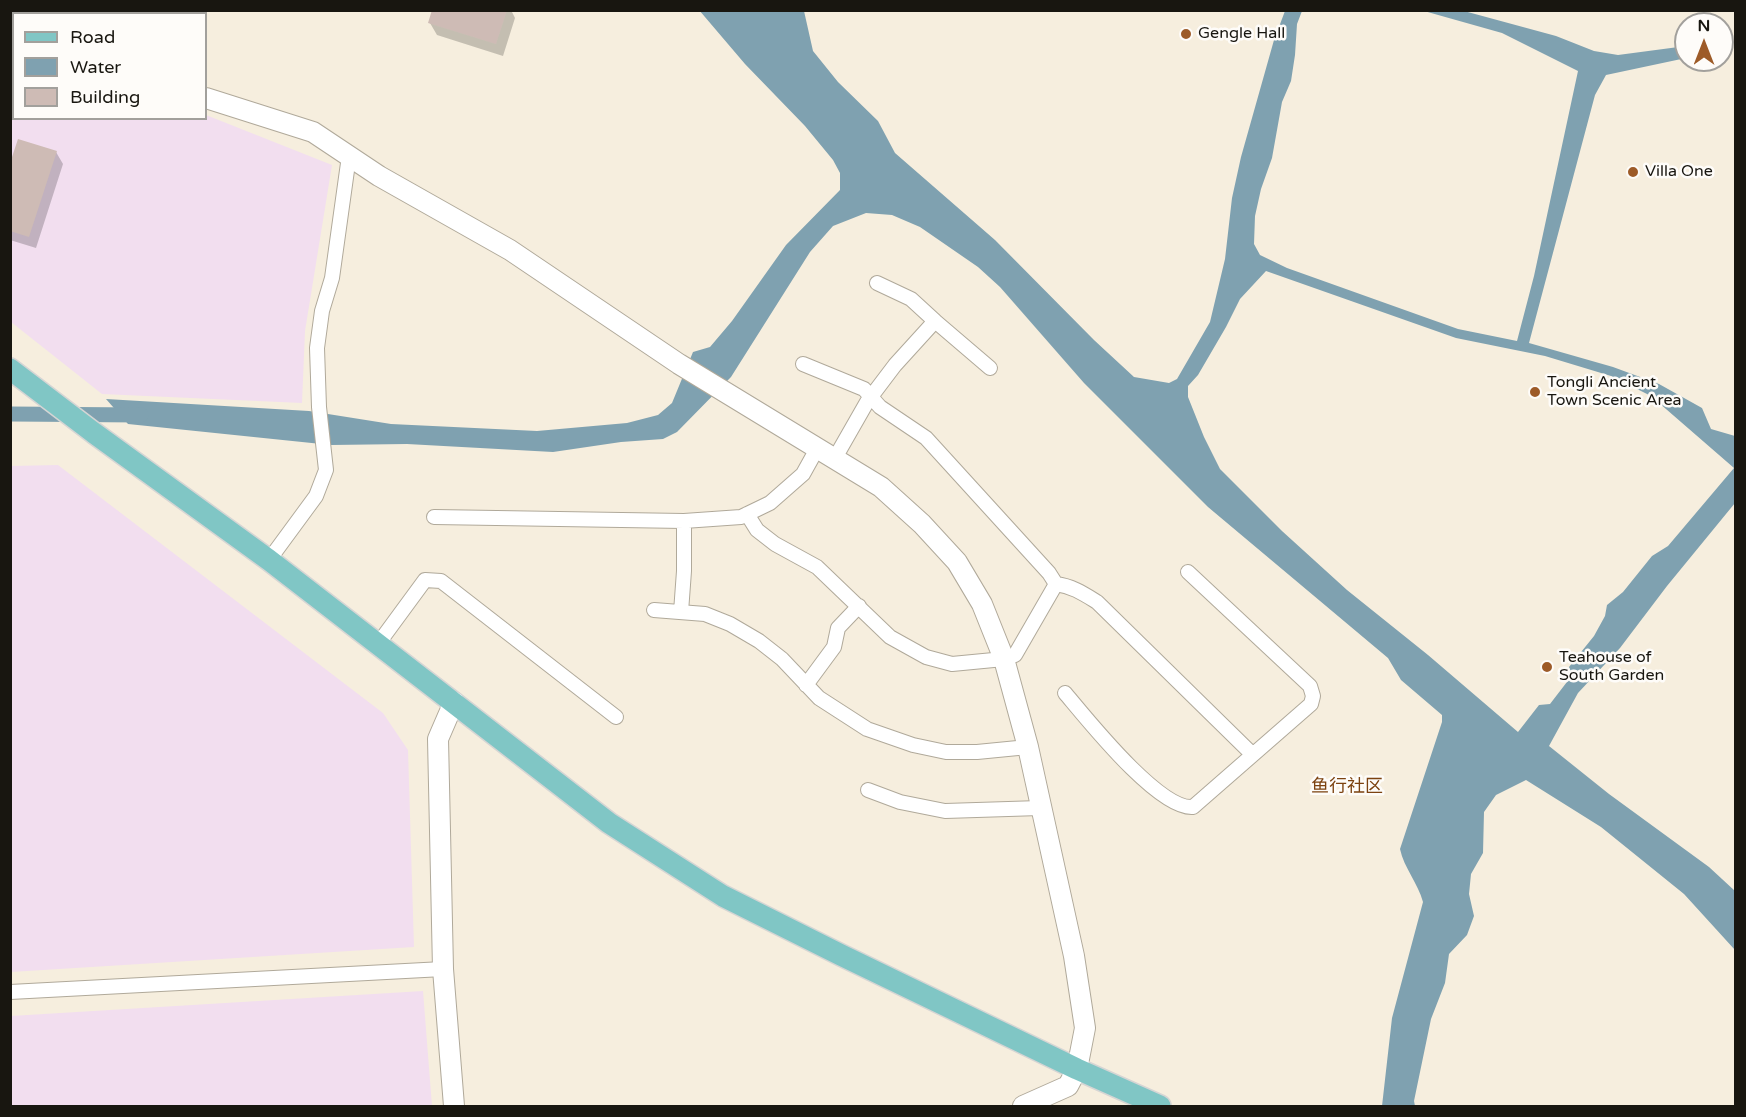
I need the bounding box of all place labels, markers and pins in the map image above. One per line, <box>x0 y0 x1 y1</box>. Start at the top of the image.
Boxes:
place label: Gengle Hall <box>1198 24 1285 44</box>
marker: Gengle Hall <box>1179 27 1193 41</box>
place label: Villa One <box>1645 162 1713 182</box>
marker: Villa One <box>1626 165 1640 179</box>
place label: Tongli Ancient Town Scenic Area <box>1547 373 1681 411</box>
marker: Tongli Ancient Town Scenic Area <box>1528 385 1542 399</box>
place label: Teahouse of South Garden <box>1559 648 1664 686</box>
marker: Teahouse of South Garden <box>1540 660 1554 674</box>

